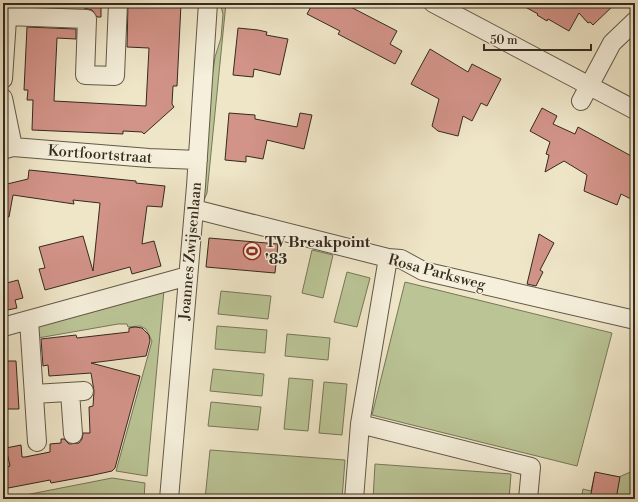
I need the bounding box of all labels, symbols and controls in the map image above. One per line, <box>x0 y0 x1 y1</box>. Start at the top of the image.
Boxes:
scale bar <box>484 26 591 52</box>
text: 50 m <box>490 33 518 48</box>
street label: Kortfoortstraat <box>47 141 153 168</box>
street label: Joannes Zwijsenlaan <box>175 181 206 322</box>
place label: TV Breakpoint '83 <box>265 233 371 269</box>
sports icon: TV Breakpoint '83 <box>242 241 262 261</box>
street label: Rosa Parksweg <box>386 250 488 295</box>

